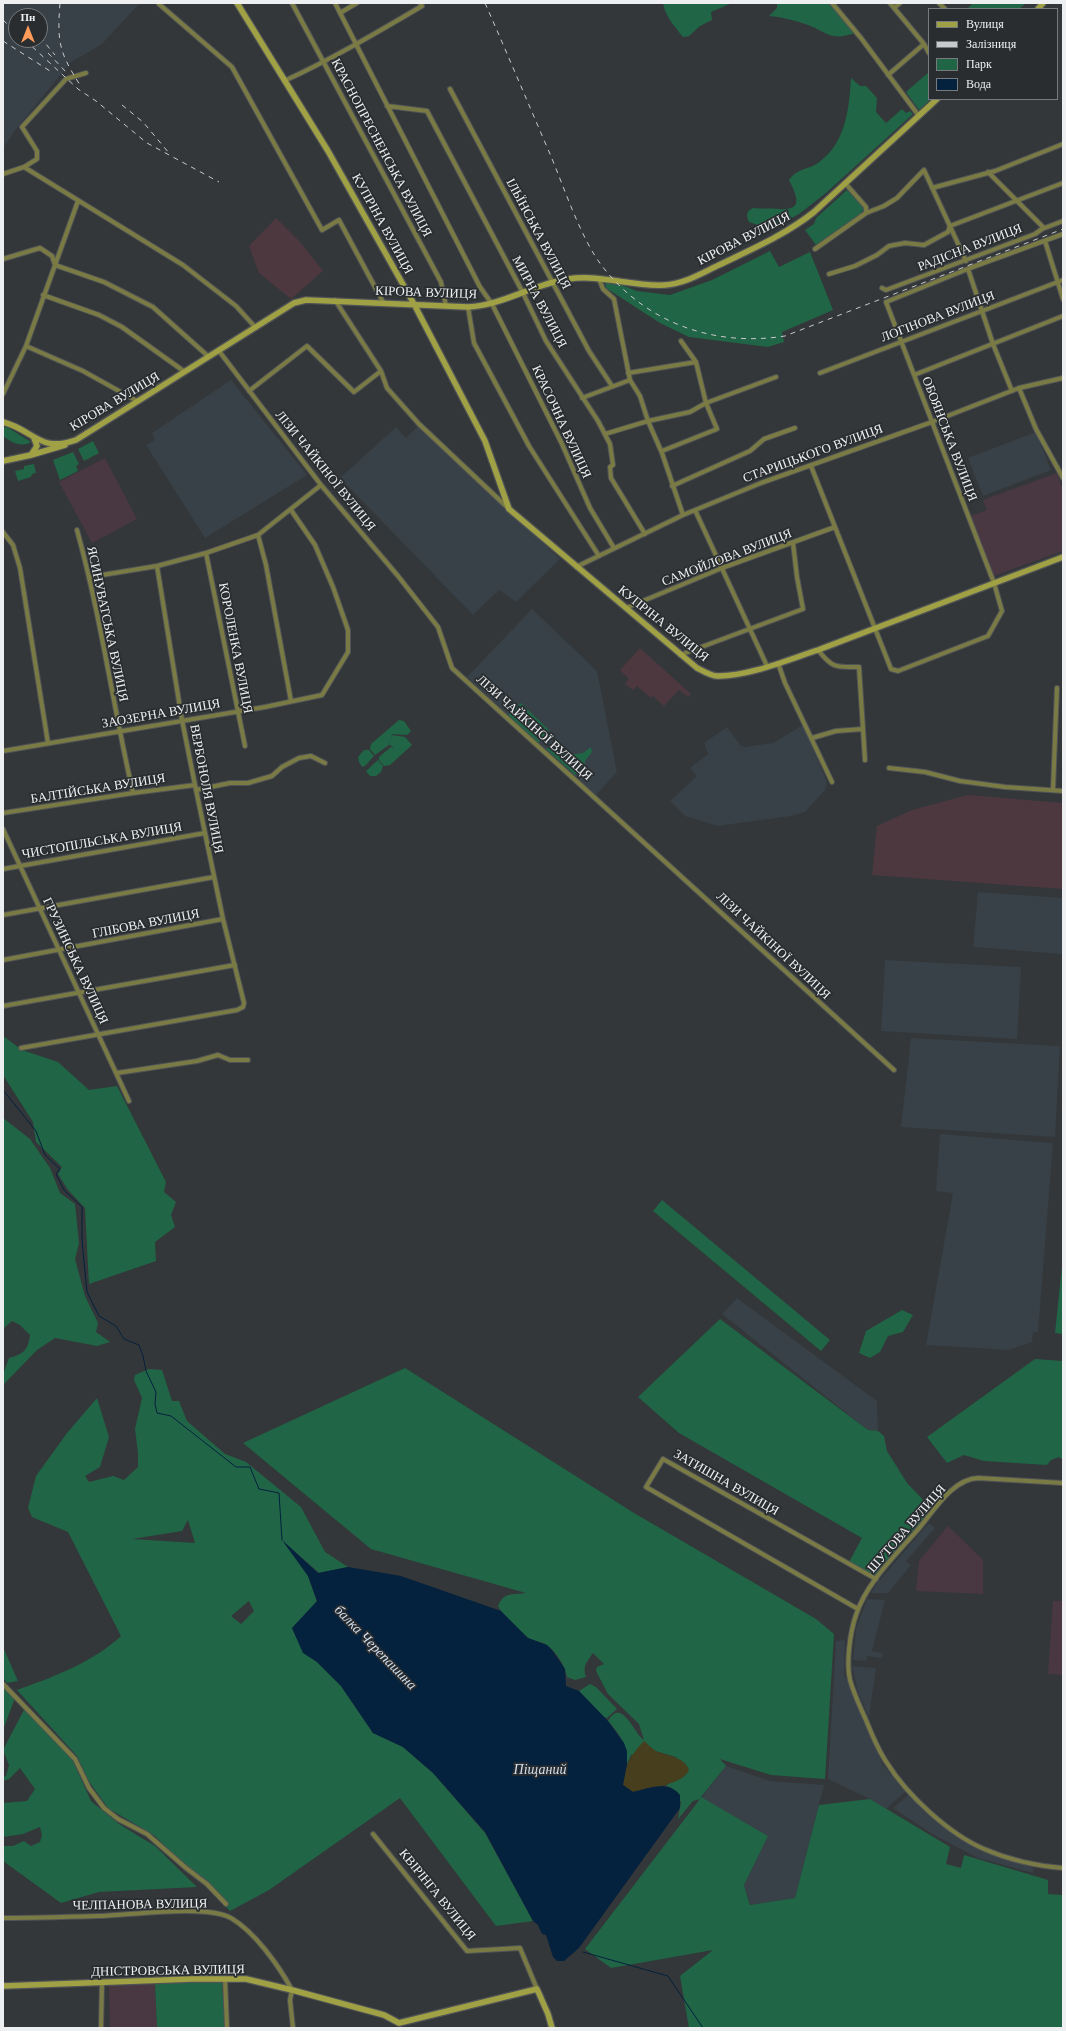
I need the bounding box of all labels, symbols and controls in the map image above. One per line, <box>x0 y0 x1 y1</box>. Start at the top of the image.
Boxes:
north arrow <box>8 8 48 48</box>
legend <box>928 8 1058 100</box>
text: Пн <box>21 11 35 23</box>
text: Вулиця <box>966 17 1004 31</box>
text: Залізниця <box>966 37 1016 51</box>
street label: КРАСНОПРЕСНЕНСЬКА ВУЛИЦЯ <box>327 56 435 240</box>
text: Парк <box>966 57 992 71</box>
text: Вода <box>966 77 991 91</box>
street label: КУПРІНА ВУЛИЦЯ <box>348 171 416 277</box>
street label: ІЛЬЇНСЬКА ВУЛИЦЯ <box>502 176 574 292</box>
street label: КІРОВА ВУЛИЦЯ <box>695 209 793 269</box>
street label: РАДІСНА ВУЛИЦЯ <box>916 221 1024 275</box>
street label: МИРНА ВУЛИЦЯ <box>508 253 570 351</box>
street label: КІРОВА ВУЛИЦЯ <box>375 283 477 303</box>
street label: ЛОГІНОВА ВУЛИЦЯ <box>879 288 997 346</box>
street label: КРАСОЧНА ВУЛИЦЯ <box>528 363 594 481</box>
street label: КІРОВА ВУЛИЦЯ <box>67 369 163 435</box>
street label: ОБОЯНСЬКА ВУЛИЦЯ <box>918 374 980 504</box>
street label: ЛІЗИ ЧАЙКІНОЇ ВУЛИЦЯ <box>272 408 378 534</box>
street label: СТАРИЦЬКОГО ВУЛИЦЯ <box>741 421 885 487</box>
street label: САМОЙЛОВА ВУЛИЦЯ <box>660 526 794 590</box>
street label: ЯСИНУВАТСЬКА ВУЛИЦЯ <box>83 545 131 703</box>
street label: КОРОЛЕНКА ВУЛИЦЯ <box>215 581 255 715</box>
street label: КУПРІНА ВУЛИЦЯ <box>614 583 712 665</box>
street label: ЛІЗИ ЧАЙКІНОЇ ВУЛИЦЯ <box>473 672 595 784</box>
street label: ЗАОЗЕРНА ВУЛИЦЯ <box>101 696 221 732</box>
street label: ВЕРБОНОЛЯ ВУЛИЦЯ <box>186 723 226 855</box>
street label: БАЛТІЙСЬКА ВУЛИЦЯ <box>30 771 166 807</box>
street label: ЧИСТОПІЛЬСЬКА ВУЛИЦЯ <box>21 819 183 863</box>
street label: ЛІЗИ ЧАЙКІНОЇ ВУЛИЦЯ <box>713 889 833 1003</box>
street label: ГРУЗИНСЬКА ВУЛИЦЯ <box>39 895 111 1027</box>
street label: ГЛІБОВА ВУЛИЦЯ <box>91 906 201 942</box>
street label: ЗАТИШНА ВУЛИЦЯ <box>671 1447 781 1519</box>
street label: ШУТОВА ВУЛИЦЯ <box>865 1482 949 1576</box>
water label: балка Черепашина <box>330 1602 420 1694</box>
water label: Піщаний <box>514 1762 566 1778</box>
street label: КВІРІНГА ВУЛИЦЯ <box>395 1846 479 1944</box>
street label: ЧЕЛПАНОВА ВУЛИЦЯ <box>73 1896 207 1914</box>
street label: ДНІСТРОВСЬКА ВУЛИЦЯ <box>91 1962 245 1980</box>

